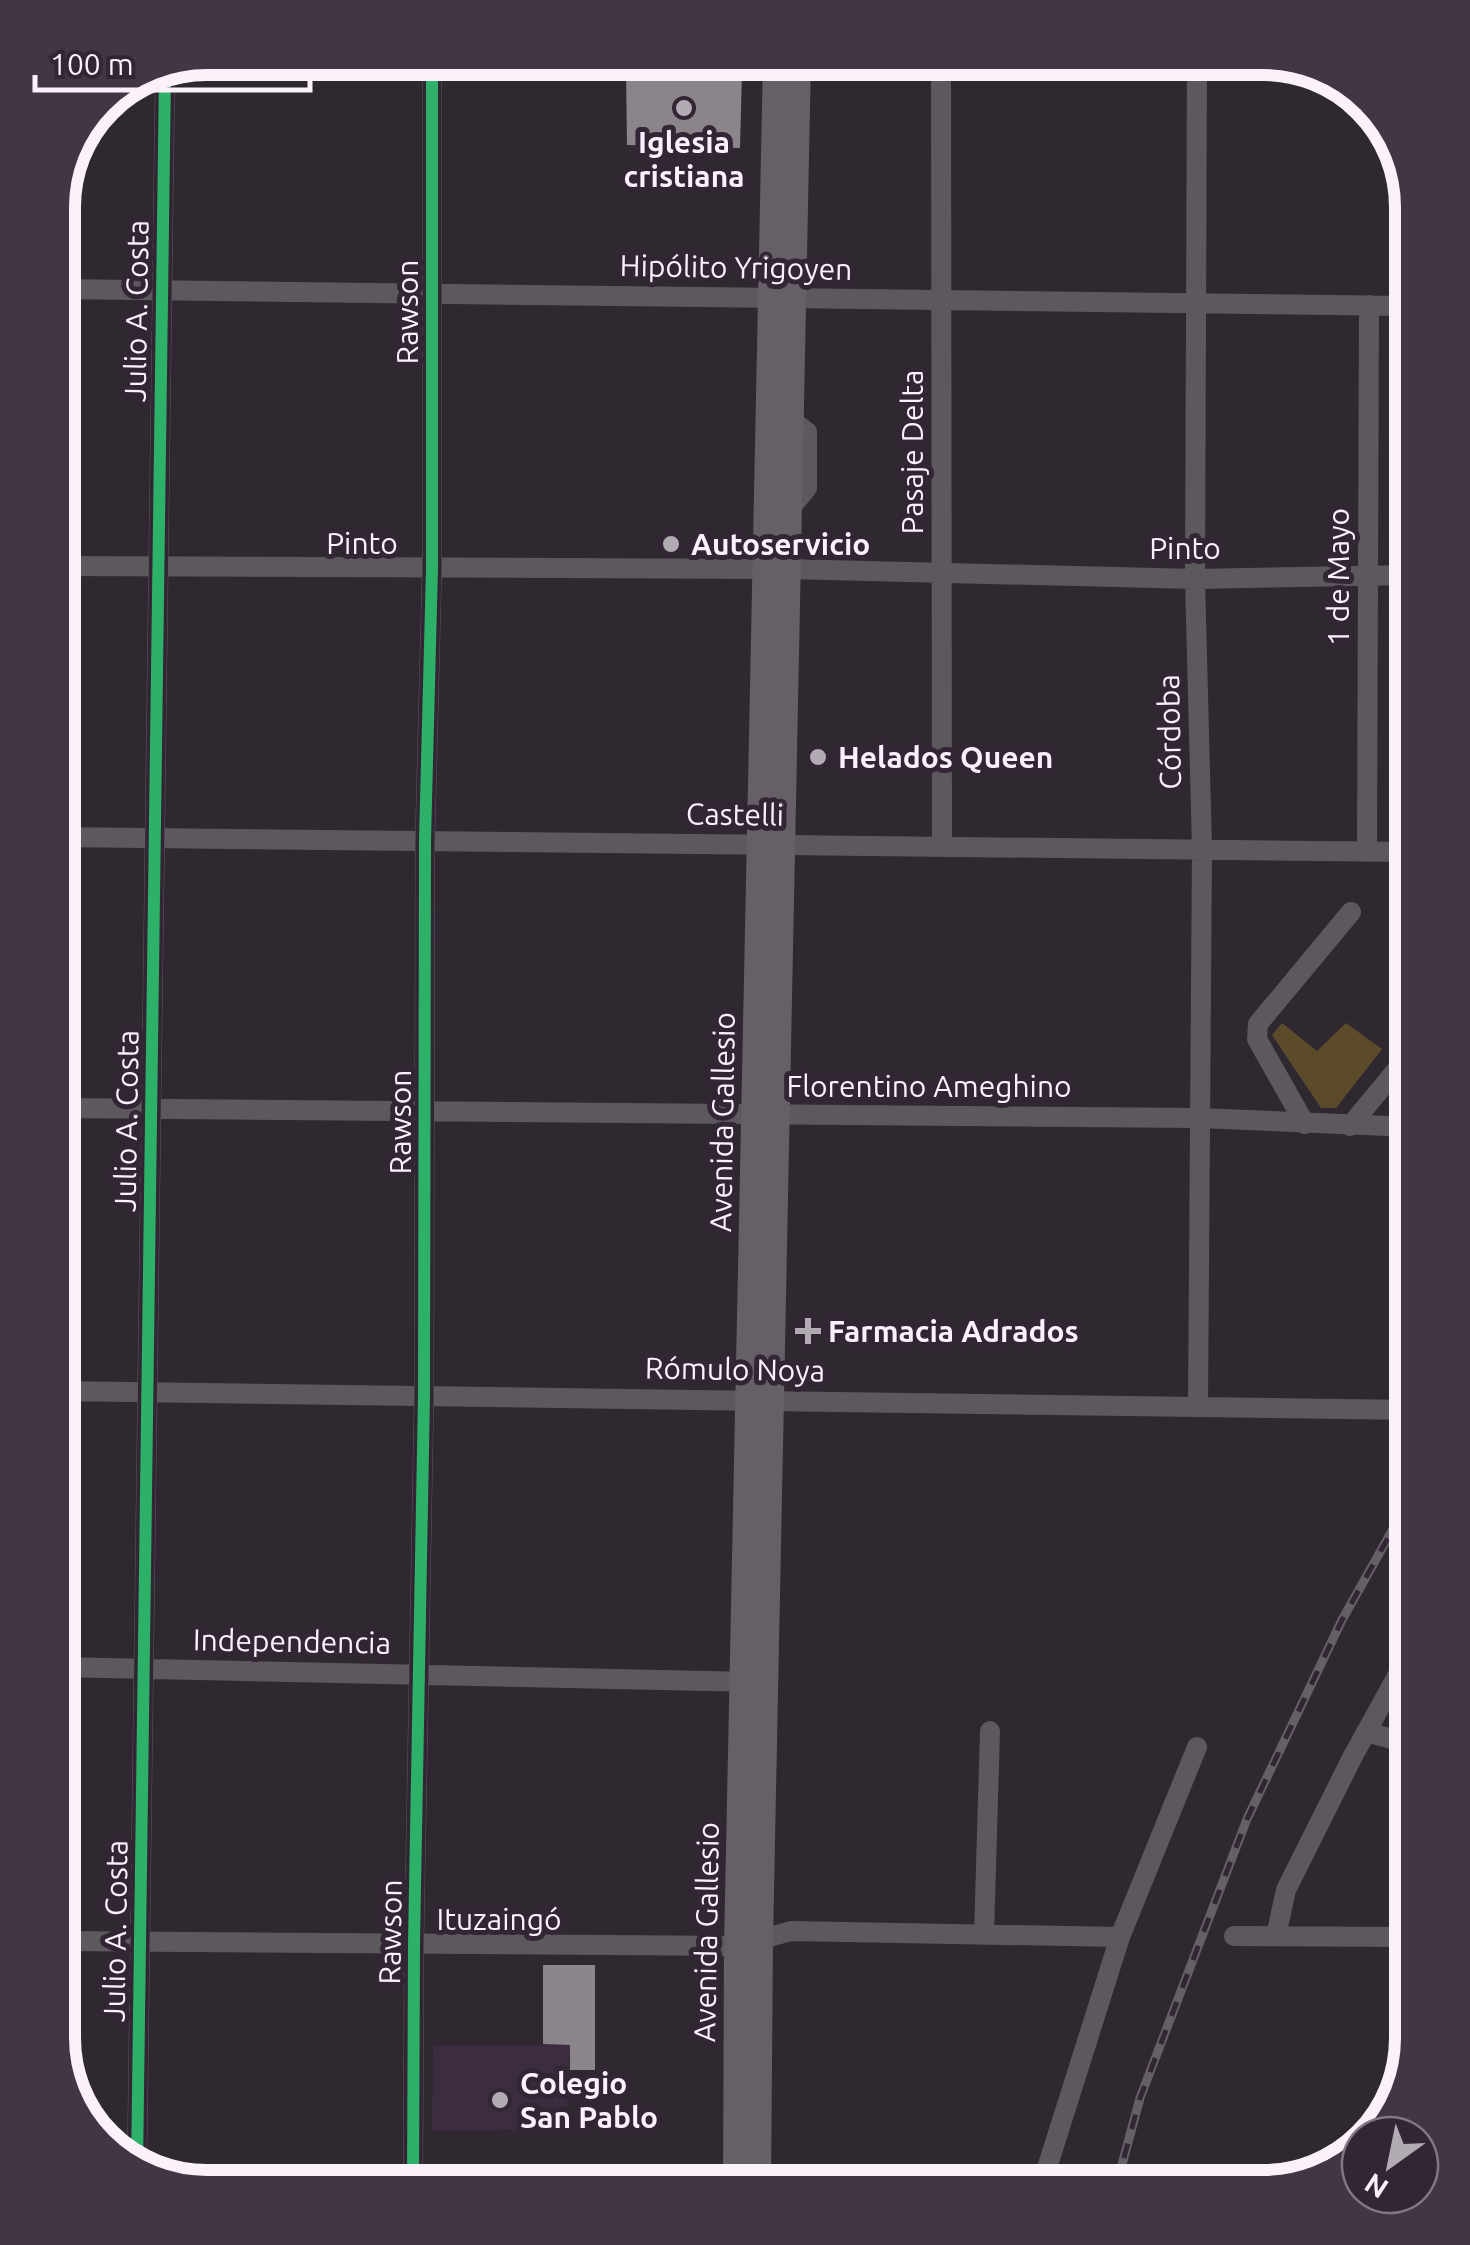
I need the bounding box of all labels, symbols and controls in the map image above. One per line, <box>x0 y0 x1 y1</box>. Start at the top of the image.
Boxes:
scale bar <box>35 30 310 92</box>
text: 100 m <box>50 47 134 81</box>
marker: Iglesia cristiana <box>673 97 695 119</box>
place label: Iglesia cristiana <box>624 125 744 193</box>
street label: Julio A. Costa <box>117 220 155 402</box>
street label: Hipólito Yrigoyen <box>619 248 853 286</box>
street label: Rawson <box>390 260 424 365</box>
street label: Pasaje Delta <box>895 370 929 535</box>
street label: 1 de Mayo <box>1321 508 1355 646</box>
street label: Pinto <box>326 526 398 560</box>
place label: Autoservicio <box>691 527 870 561</box>
street label: Pinto <box>1149 531 1221 565</box>
marker: Autoservicio <box>660 533 682 555</box>
street label: Córdoba <box>1151 674 1187 790</box>
place label: Helados Queen <box>838 740 1053 774</box>
marker: Helados Queen <box>807 746 829 768</box>
street label: Castelli <box>686 796 784 832</box>
street label: Avenida Gallesio <box>703 1012 741 1232</box>
street label: Julio A. Costa <box>107 1030 145 1212</box>
street label: Florentino Ameghino <box>786 1069 1072 1103</box>
street label: Rawson <box>383 1070 417 1175</box>
place label: Farmacia Adrados <box>828 1314 1079 1348</box>
marker: Farmacia Adrados <box>797 1320 819 1342</box>
street label: Rómulo Noya <box>645 1350 825 1388</box>
street label: Independencia <box>193 1622 391 1660</box>
street label: Avenida Gallesio <box>687 1822 725 2042</box>
street label: Julio A. Costa <box>96 1840 134 2022</box>
street label: Rawson <box>372 1879 408 1985</box>
street label: Ituzaingó <box>437 1902 561 1936</box>
place label: Colegio San Pablo <box>520 2066 658 2134</box>
marker: Colegio San Pablo <box>489 2089 511 2111</box>
north arrow <box>1340 2115 1440 2215</box>
text: N <box>1359 2168 1393 2205</box>

